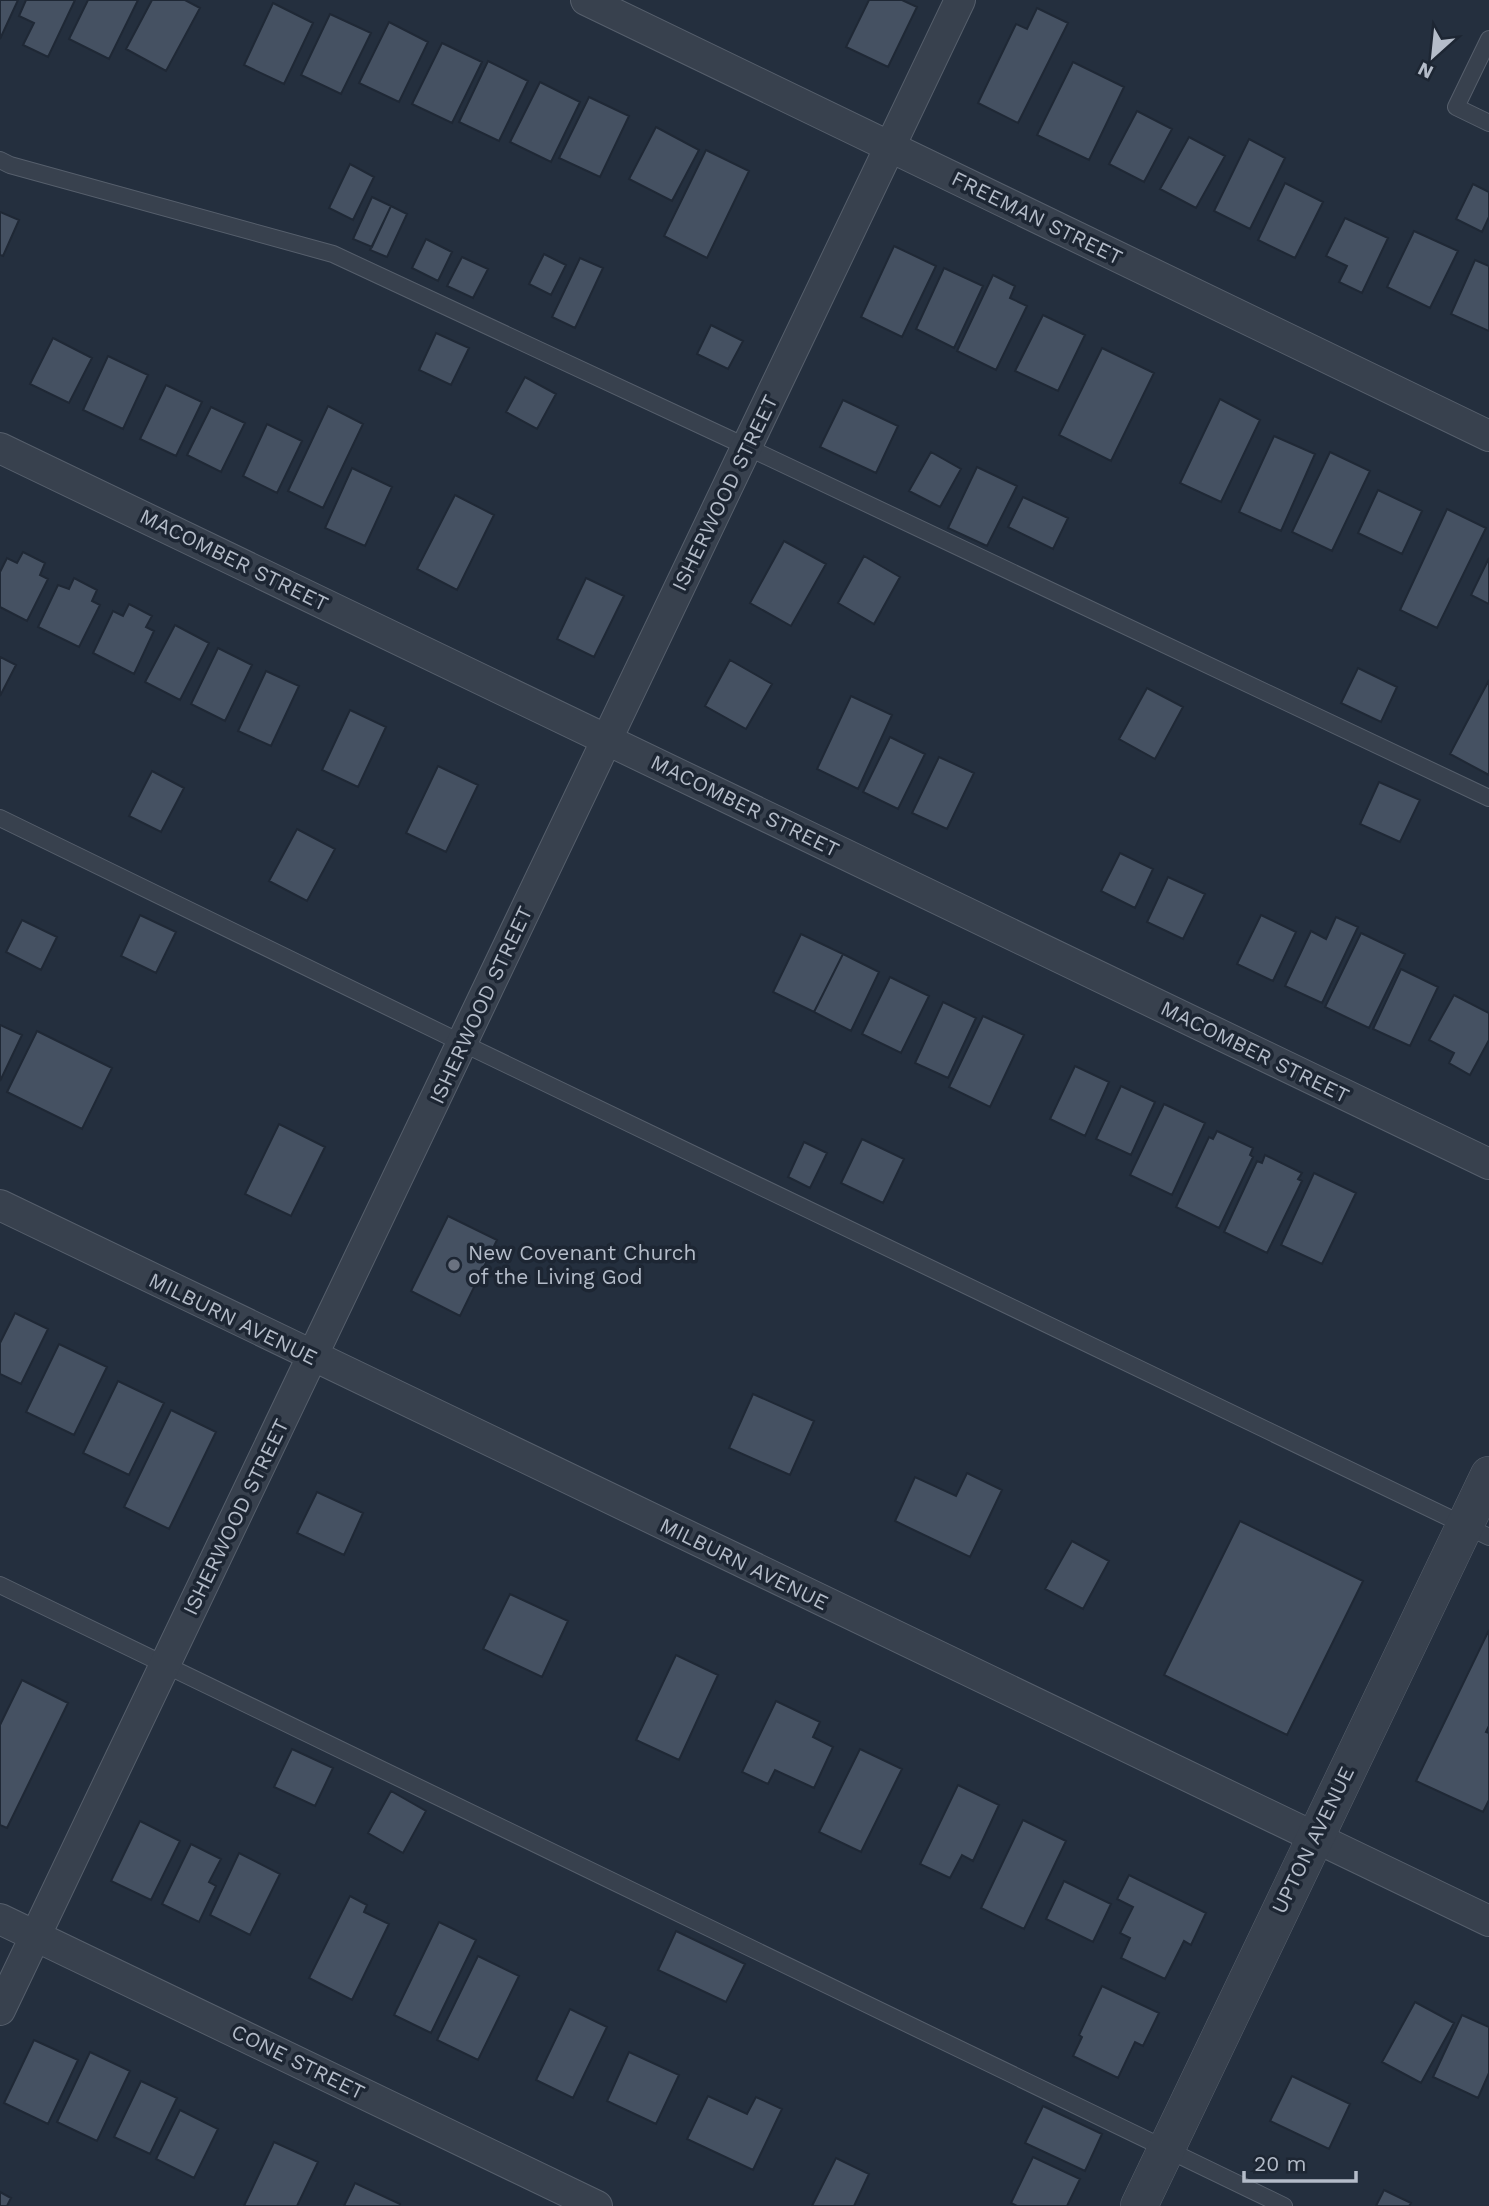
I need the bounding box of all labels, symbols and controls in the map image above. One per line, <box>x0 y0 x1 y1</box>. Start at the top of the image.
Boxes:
north arrow <box>1398 21 1468 91</box>
text: N <box>1414 57 1437 84</box>
street label: FREEMAN STREET <box>948 165 1127 270</box>
street label: ISHERWOOD STREET <box>666 390 783 595</box>
street label: MACOMBER STREET <box>136 503 333 616</box>
street label: MACOMBER STREET <box>647 749 844 862</box>
street label: ISHERWOOD STREET <box>424 902 537 1107</box>
street label: MACOMBER STREET <box>1157 995 1354 1108</box>
place label: New Covenant Church of the Living God <box>468 1240 696 1289</box>
marker: New Covenant Church of the Living God <box>446 1257 462 1273</box>
street label: MILBURN AVENUE <box>145 1267 322 1370</box>
street label: ISHERWOOD STREET <box>177 1414 294 1619</box>
street label: MILBURN AVENUE <box>656 1512 833 1615</box>
street label: UPTON AVENUE <box>1266 1762 1359 1917</box>
street label: CONE STREET <box>228 2019 369 2105</box>
scale bar <box>1244 2140 1356 2184</box>
text: 20 m <box>1254 2151 1306 2176</box>

